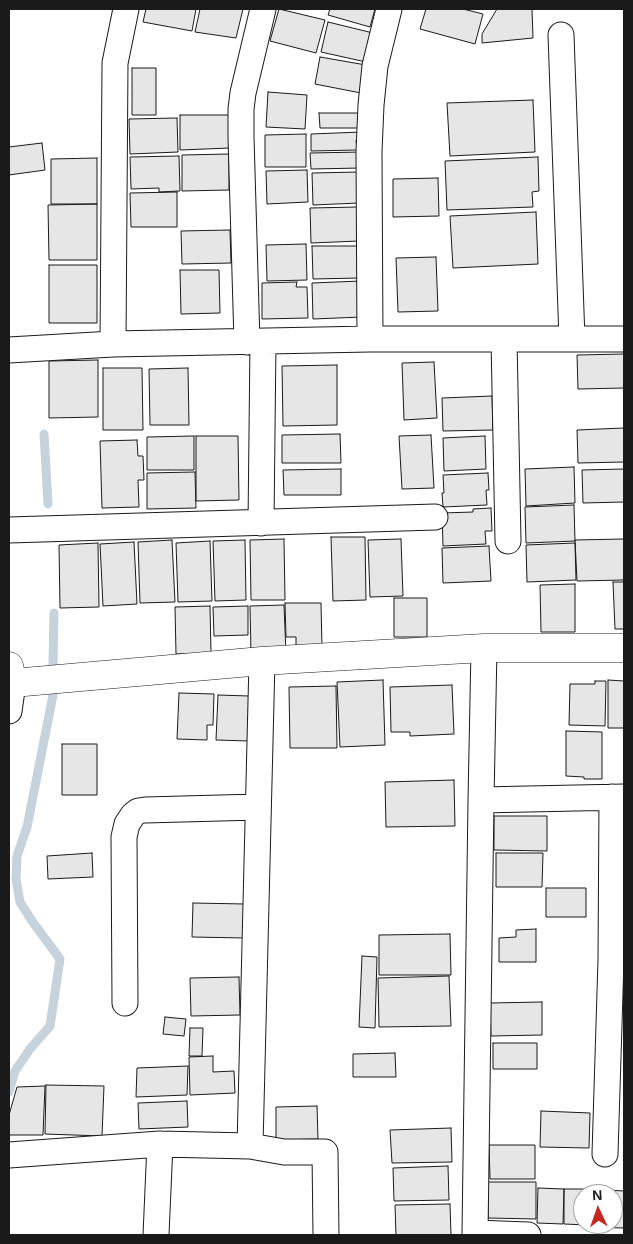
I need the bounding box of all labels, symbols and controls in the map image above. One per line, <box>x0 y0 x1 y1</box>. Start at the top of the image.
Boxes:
north arrow <box>573 1184 623 1234</box>
text: N <box>592 1187 603 1203</box>

